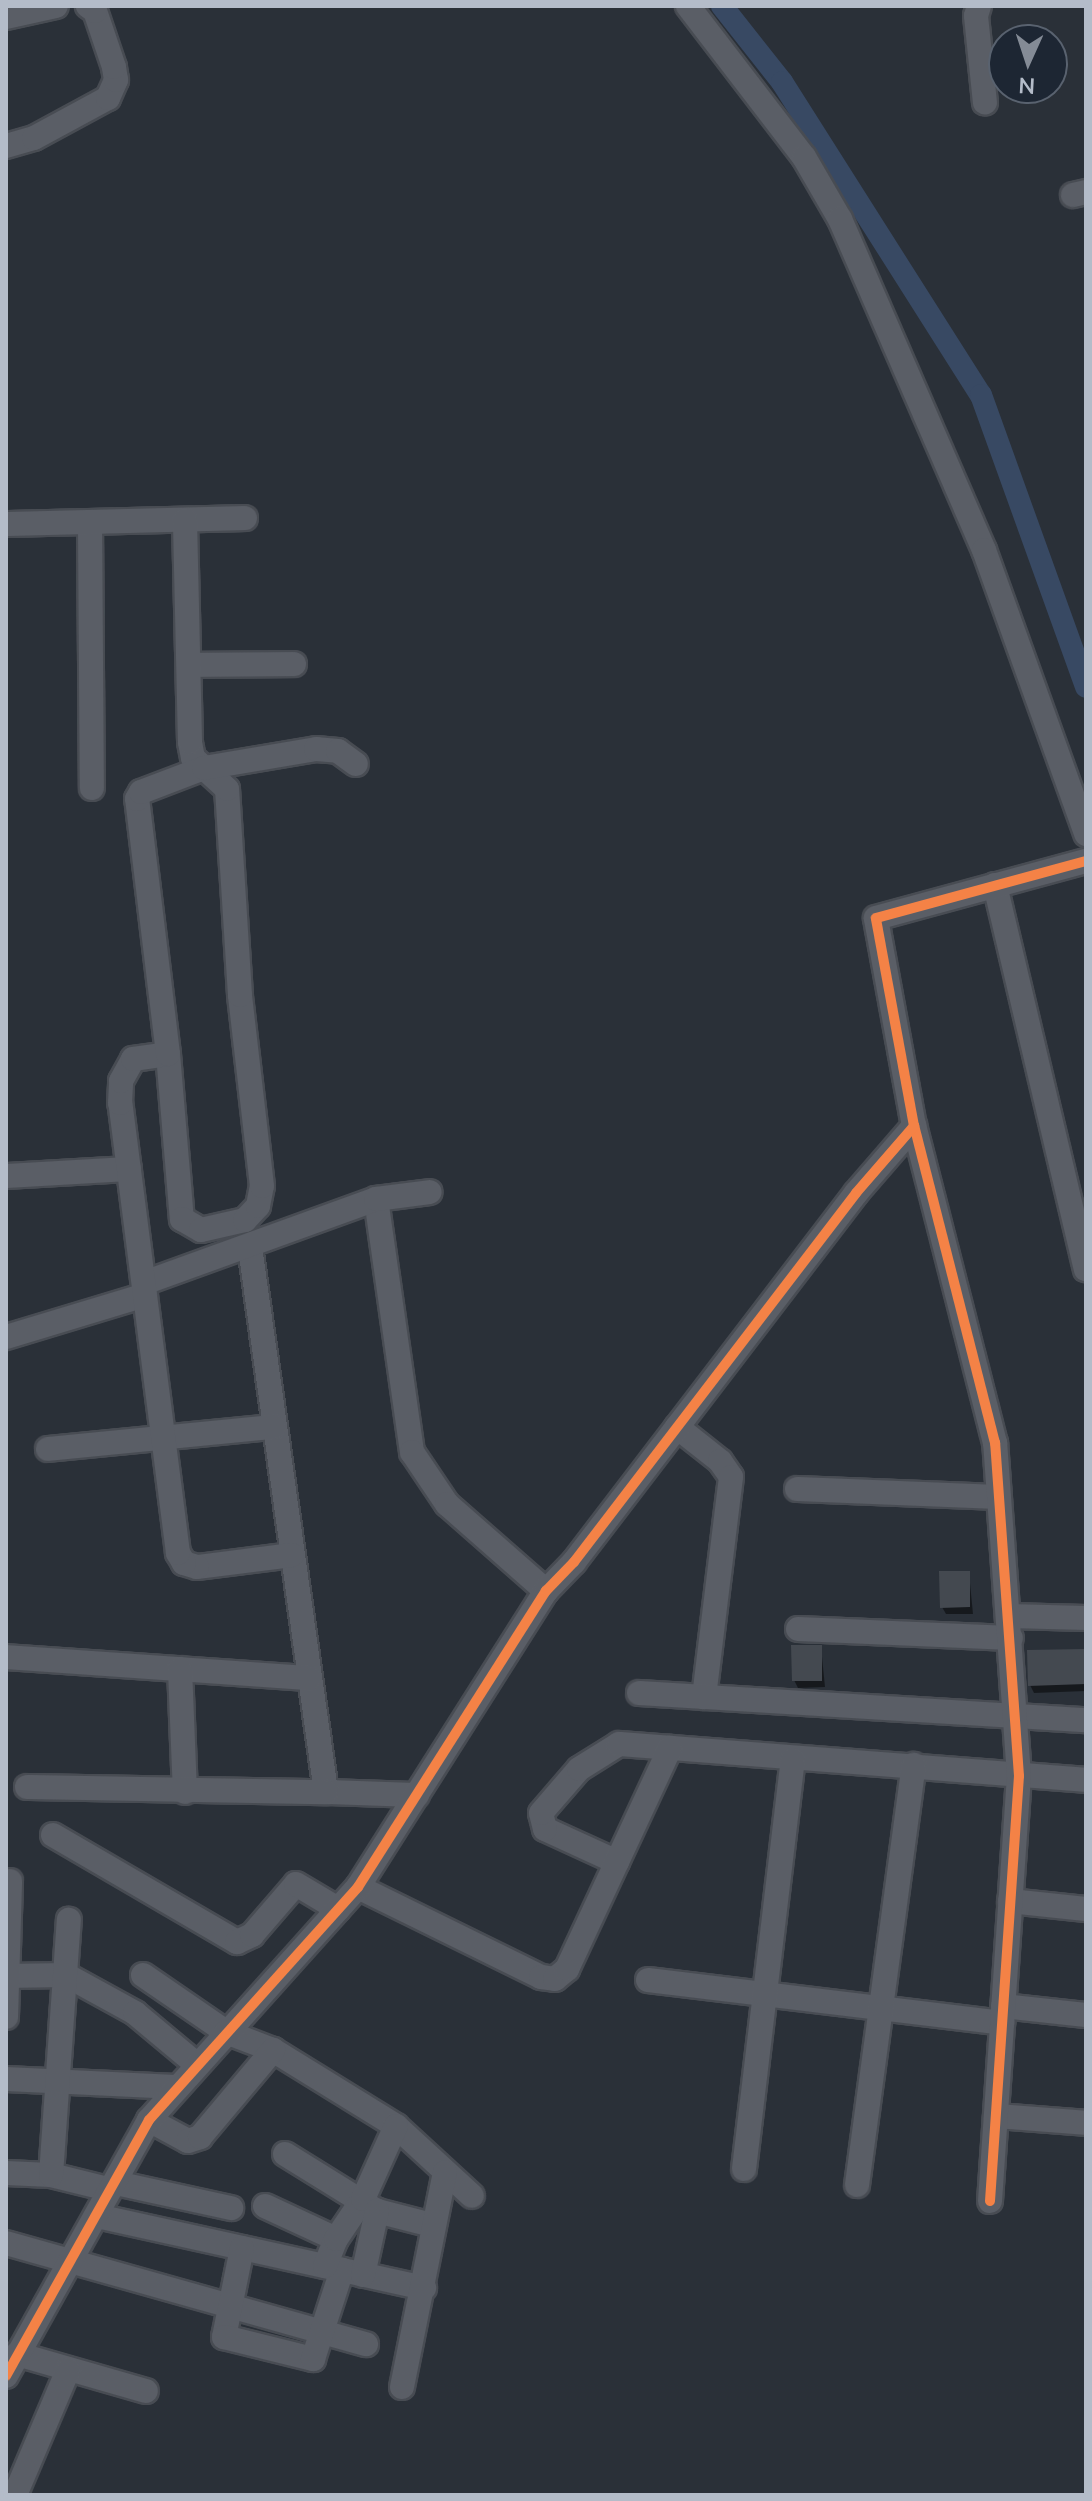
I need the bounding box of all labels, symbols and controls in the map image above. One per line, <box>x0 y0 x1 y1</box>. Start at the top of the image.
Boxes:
north arrow <box>988 24 1068 104</box>
text: N <box>1018 72 1036 100</box>

